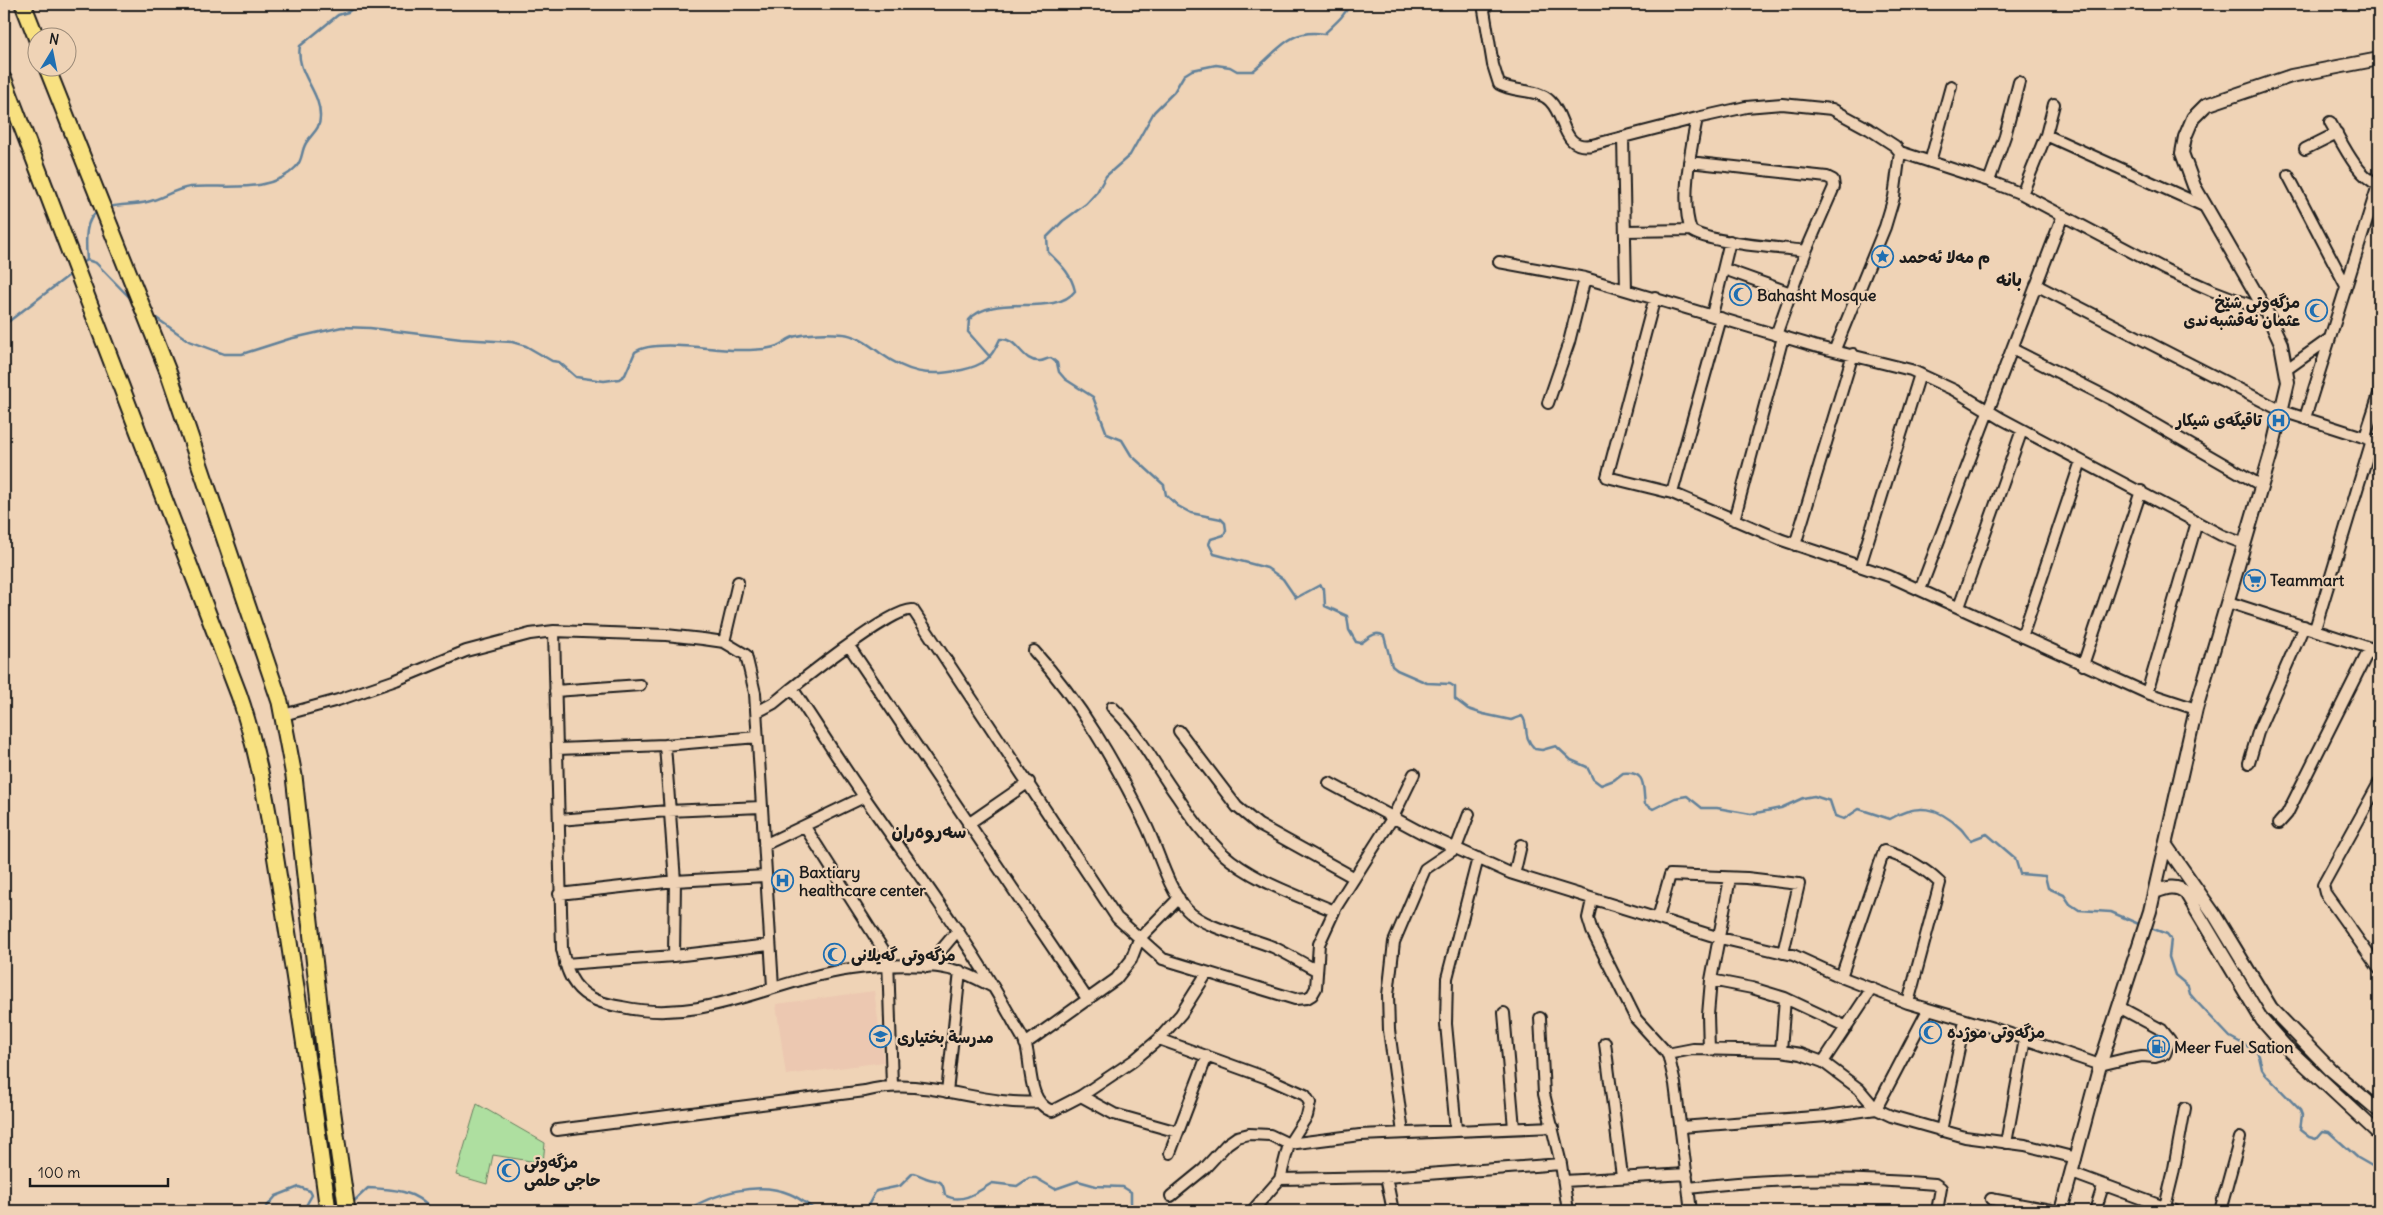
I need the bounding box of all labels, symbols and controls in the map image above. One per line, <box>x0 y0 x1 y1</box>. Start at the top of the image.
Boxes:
north arrow <box>28 28 78 78</box>
text: N <box>48 29 61 49</box>
place icon: م مەلا ئەحمد <box>1871 245 1895 269</box>
place label: م مەلا ئەحمد <box>1899 247 1990 270</box>
district label: بانە <box>1996 268 2022 291</box>
mosque icon: Bahasht Mosque <box>1729 283 1753 307</box>
place label: Bahasht Mosque <box>1757 285 1877 306</box>
place label: مزگەوتی شێخ عثمان نەقشبەندی <box>2183 292 2300 330</box>
mosque icon: مزگەوتی شێخ عثمان نەقشبەندی <box>2304 299 2328 323</box>
hospital icon: تاقیگەی شیکار <box>2266 408 2290 432</box>
place label: تاقیگەی شیکار <box>2174 410 2263 430</box>
supermarket icon: Teammart <box>2242 568 2266 592</box>
place label: Teammart <box>2270 570 2345 590</box>
district label: سەروەران <box>892 820 966 844</box>
place label: Baxtiary healthcare center <box>799 862 926 900</box>
hospital icon: Baxtiary healthcare center <box>771 869 795 893</box>
mosque icon: مزگەوتی گەیلانی <box>823 943 847 967</box>
place label: مزگەوتی گەیلانی <box>851 945 956 966</box>
mosque icon: مزگەوتی موژدە <box>1919 1020 1943 1044</box>
place label: مزگەوتی موژدە <box>1947 1022 2045 1043</box>
school or university icon: مدرسة بختيارى <box>869 1025 893 1049</box>
place label: مدرسة بختيارى <box>897 1027 994 1047</box>
fuel station icon: Meer Fuel Sation <box>2146 1035 2170 1059</box>
place label: Meer Fuel Sation <box>2174 1037 2293 1057</box>
place label: مزگەوتی حاجی حلمی <box>524 1152 601 1191</box>
scale bar <box>30 1155 168 1187</box>
mosque icon: مزگەوتی حاجی حلمی <box>496 1159 520 1183</box>
text: 100 m <box>38 1163 80 1182</box>

